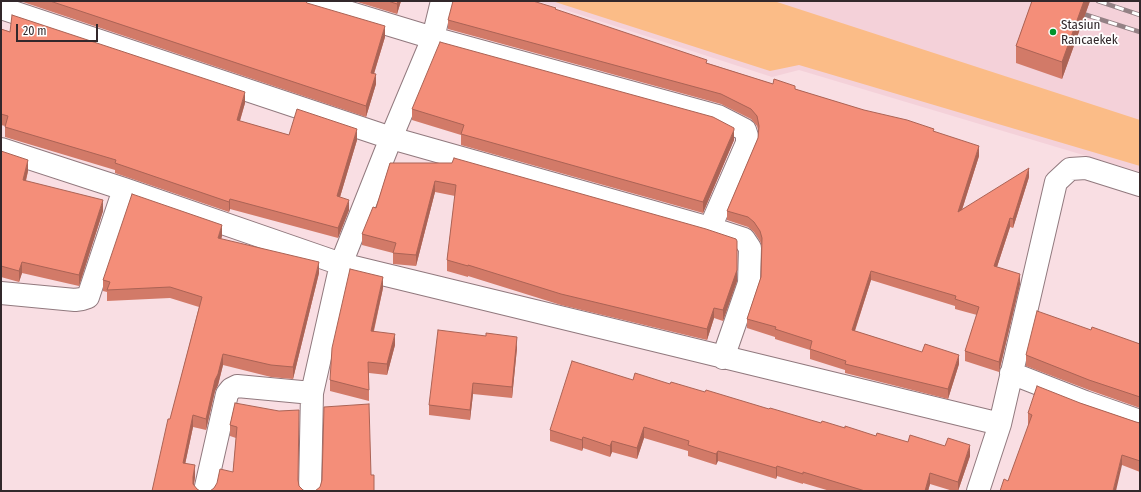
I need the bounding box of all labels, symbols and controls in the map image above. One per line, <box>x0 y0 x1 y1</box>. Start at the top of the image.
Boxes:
scale bar <box>18 16 100 42</box>
place label: Stasiun Rancaekek <box>1061 17 1118 48</box>
text: 20 m <box>23 24 47 38</box>
marker: Stasiun Rancaekek <box>1048 27 1058 37</box>

